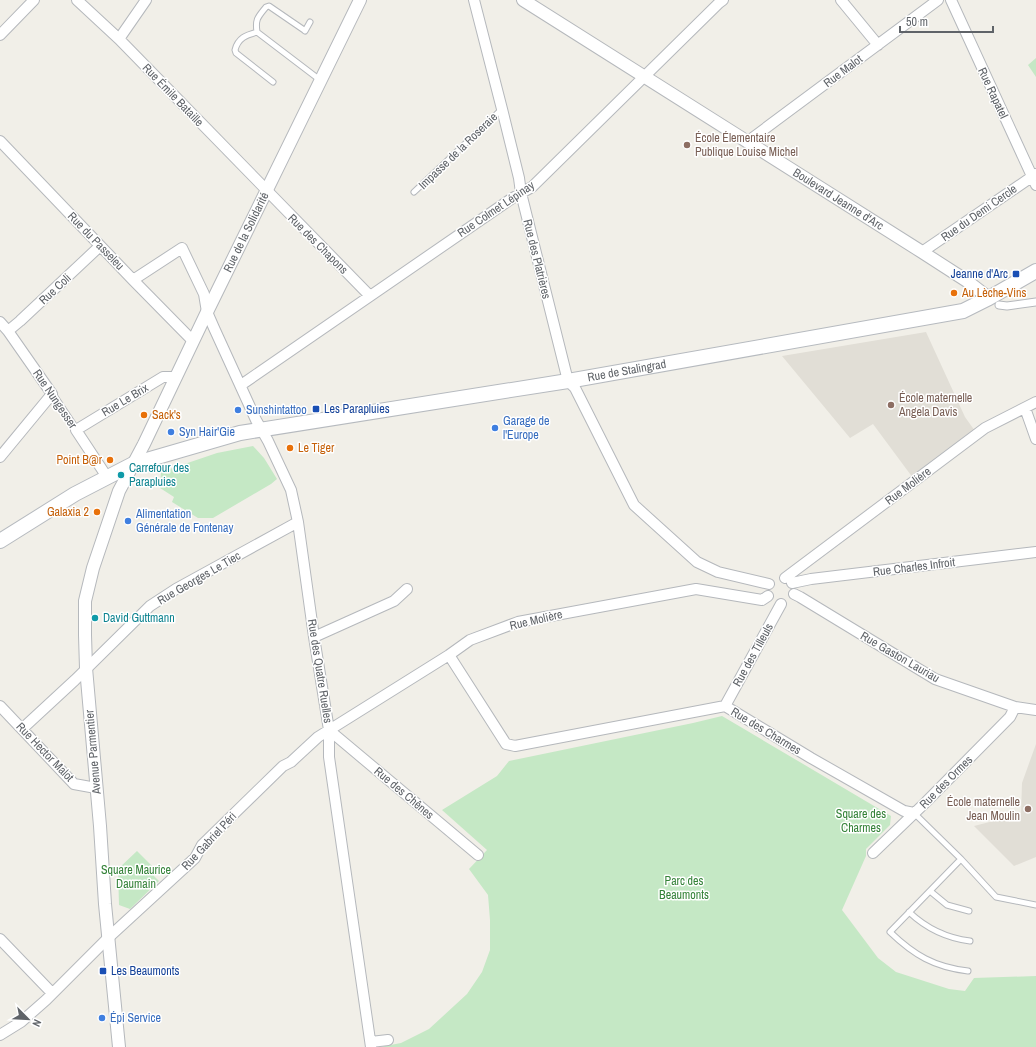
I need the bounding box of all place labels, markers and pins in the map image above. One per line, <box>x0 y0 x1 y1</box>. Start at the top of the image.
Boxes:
place label: École Élementaire Publique Louise Michel <box>695 130 798 160</box>
marker: École Élementaire Publique Louise Michel <box>682 140 692 150</box>
place label: Jeanne d'Arc <box>951 266 1008 282</box>
marker: Jeanne d'Arc <box>1011 269 1021 279</box>
place label: Au Lèche-Vins <box>961 285 1026 301</box>
marker: Au Lèche-Vins <box>949 288 959 298</box>
place label: École maternelle Angela Davis <box>898 390 972 420</box>
marker: École maternelle Angela Davis <box>886 400 896 410</box>
place label: Les Parapluies <box>324 401 390 417</box>
place label: Sunshintattoo <box>246 402 307 418</box>
marker: Les Parapluies <box>311 404 321 414</box>
marker: Sunshintattoo <box>233 405 243 415</box>
place label: Sack's <box>152 407 181 423</box>
marker: Sack's <box>139 410 149 420</box>
place label: Garage de l'Europe <box>503 413 550 443</box>
marker: Garage de l'Europe <box>490 423 500 433</box>
place label: Syn Hair'Gie <box>179 424 235 440</box>
marker: Syn Hair'Gie <box>166 427 176 437</box>
place label: Le Tiger <box>298 440 335 456</box>
marker: Le Tiger <box>285 443 295 453</box>
place label: Point B@r <box>56 452 103 468</box>
marker: Point B@r <box>105 455 115 465</box>
place label: Carrefour des Parapluies <box>129 460 189 490</box>
marker: Carrefour des Parapluies <box>116 470 126 480</box>
place label: Galaxia 2 <box>47 504 89 520</box>
place label: Alimentation Générale de Fontenay <box>135 506 234 536</box>
marker: Galaxia 2 <box>92 507 102 517</box>
marker: Alimentation Générale de Fontenay <box>123 516 133 526</box>
place label: David Guttmann <box>103 610 175 626</box>
marker: David Guttmann <box>90 613 100 623</box>
place label: École maternelle Jean Moulin <box>947 794 1020 824</box>
marker: École maternelle Jean Moulin <box>1023 804 1033 814</box>
place label: Les Beaumonts <box>111 963 179 979</box>
marker: Les Beaumonts <box>98 966 108 976</box>
place label: Épi Service <box>110 1010 161 1026</box>
marker: Épi Service <box>97 1013 107 1023</box>

